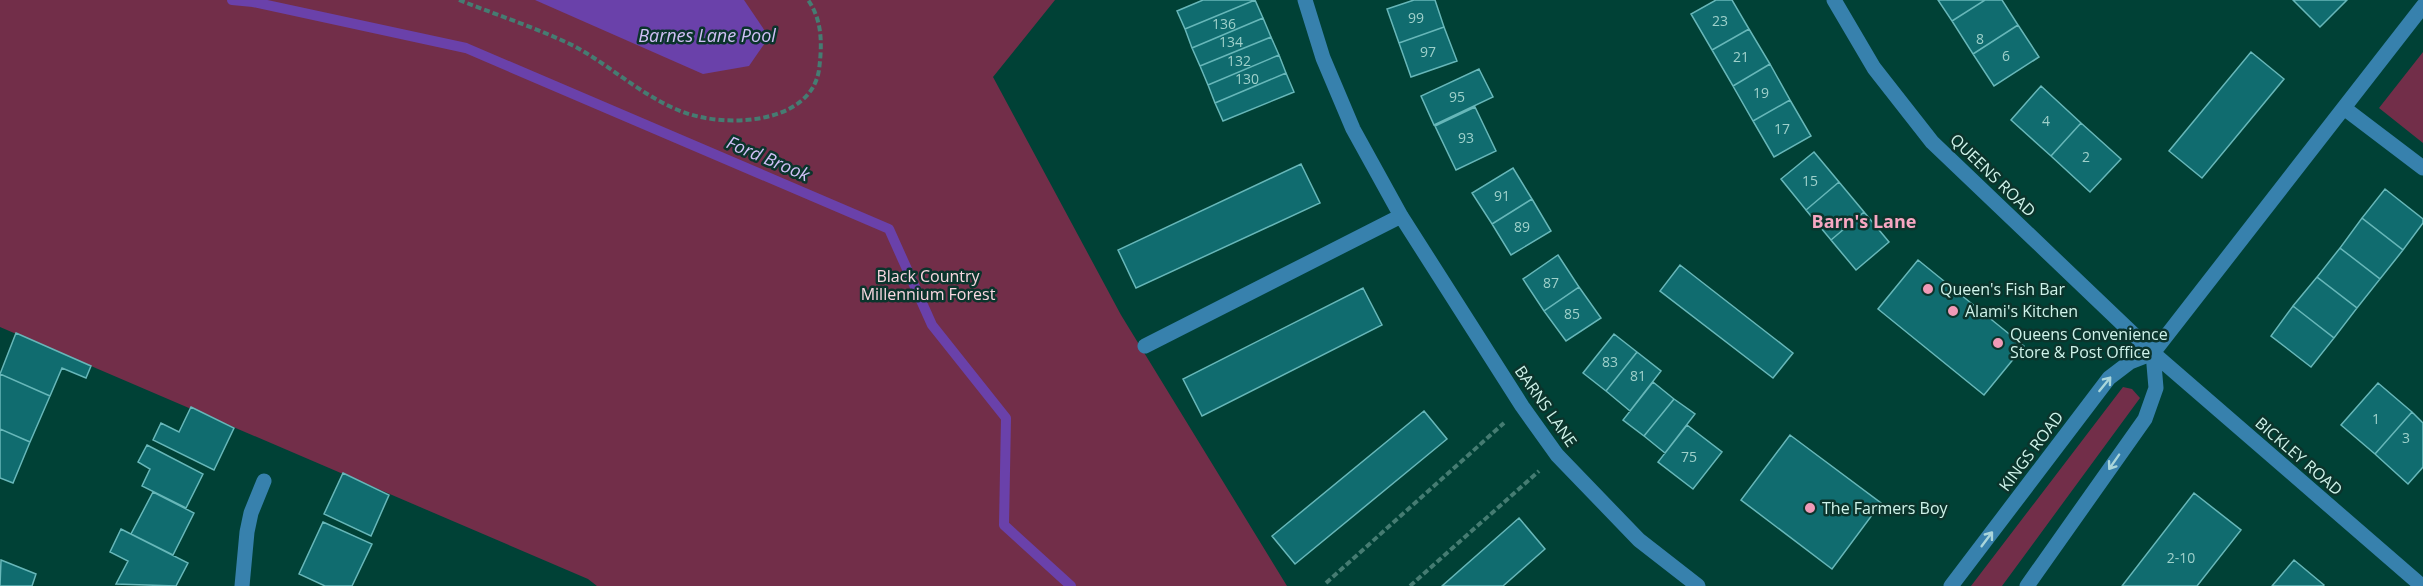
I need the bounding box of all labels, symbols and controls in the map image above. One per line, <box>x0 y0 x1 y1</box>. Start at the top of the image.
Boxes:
house number: 99 <box>1408 8 1424 27</box>
house number: 23 <box>1712 11 1728 30</box>
house number: 136 <box>1212 14 1236 33</box>
water label: Barnes Lane Pool <box>638 23 776 47</box>
house number: 8 <box>1976 29 1984 48</box>
house number: 134 <box>1219 32 1243 51</box>
house number: 97 <box>1420 42 1436 61</box>
house number: 6 <box>2002 46 2010 65</box>
house number: 21 <box>1733 47 1749 66</box>
house number: 132 <box>1227 51 1251 70</box>
house number: 130 <box>1235 69 1259 88</box>
house number: 19 <box>1753 83 1769 102</box>
house number: 95 <box>1449 87 1465 106</box>
house number: 4 <box>2042 111 2050 130</box>
house number: 17 <box>1774 119 1790 138</box>
house number: 93 <box>1458 128 1474 147</box>
street label: QUEENS ROAD <box>1945 129 2041 221</box>
water label: Ford Brook <box>723 130 815 187</box>
house number: 2 <box>2082 147 2090 166</box>
house number: 15 <box>1802 171 1818 190</box>
house number: 91 <box>1494 186 1510 205</box>
district label: Barn's Lane <box>1812 209 1916 233</box>
house number: 89 <box>1514 217 1530 236</box>
park label: Black Country Millennium Forest <box>861 265 996 305</box>
house number: 87 <box>1543 273 1559 292</box>
place label: Queen's Fish Bar <box>1940 278 2065 300</box>
marker: Queen's Fish Bar <box>1921 282 1935 296</box>
place label: Alami's Kitchen <box>1965 300 2078 322</box>
house number: 85 <box>1564 304 1580 323</box>
marker: Alami's Kitchen <box>1946 304 1960 318</box>
place label: Queens Convenience Store & Post Office <box>2010 323 2168 363</box>
marker: Queens Convenience Store & Post Office <box>1991 336 2005 350</box>
house number: 83 <box>1602 352 1618 371</box>
street label: BARNS LANE <box>1510 361 1582 451</box>
house number: 81 <box>1630 366 1646 385</box>
one-way arrow <box>2098 376 2111 392</box>
street label: KINGS ROAD <box>1994 406 2068 496</box>
house number: 1 <box>2372 409 2380 428</box>
street label: BICKLEY ROAD <box>2251 412 2347 500</box>
house number: 3 <box>2402 428 2410 447</box>
house number: 75 <box>1681 447 1697 466</box>
one-way arrow <box>2108 454 2120 470</box>
place label: The Farmers Boy <box>1822 497 1949 519</box>
marker: The Farmers Boy <box>1803 501 1817 515</box>
one-way arrow <box>1980 532 1993 548</box>
house number: 2-10 <box>2167 548 2195 567</box>

